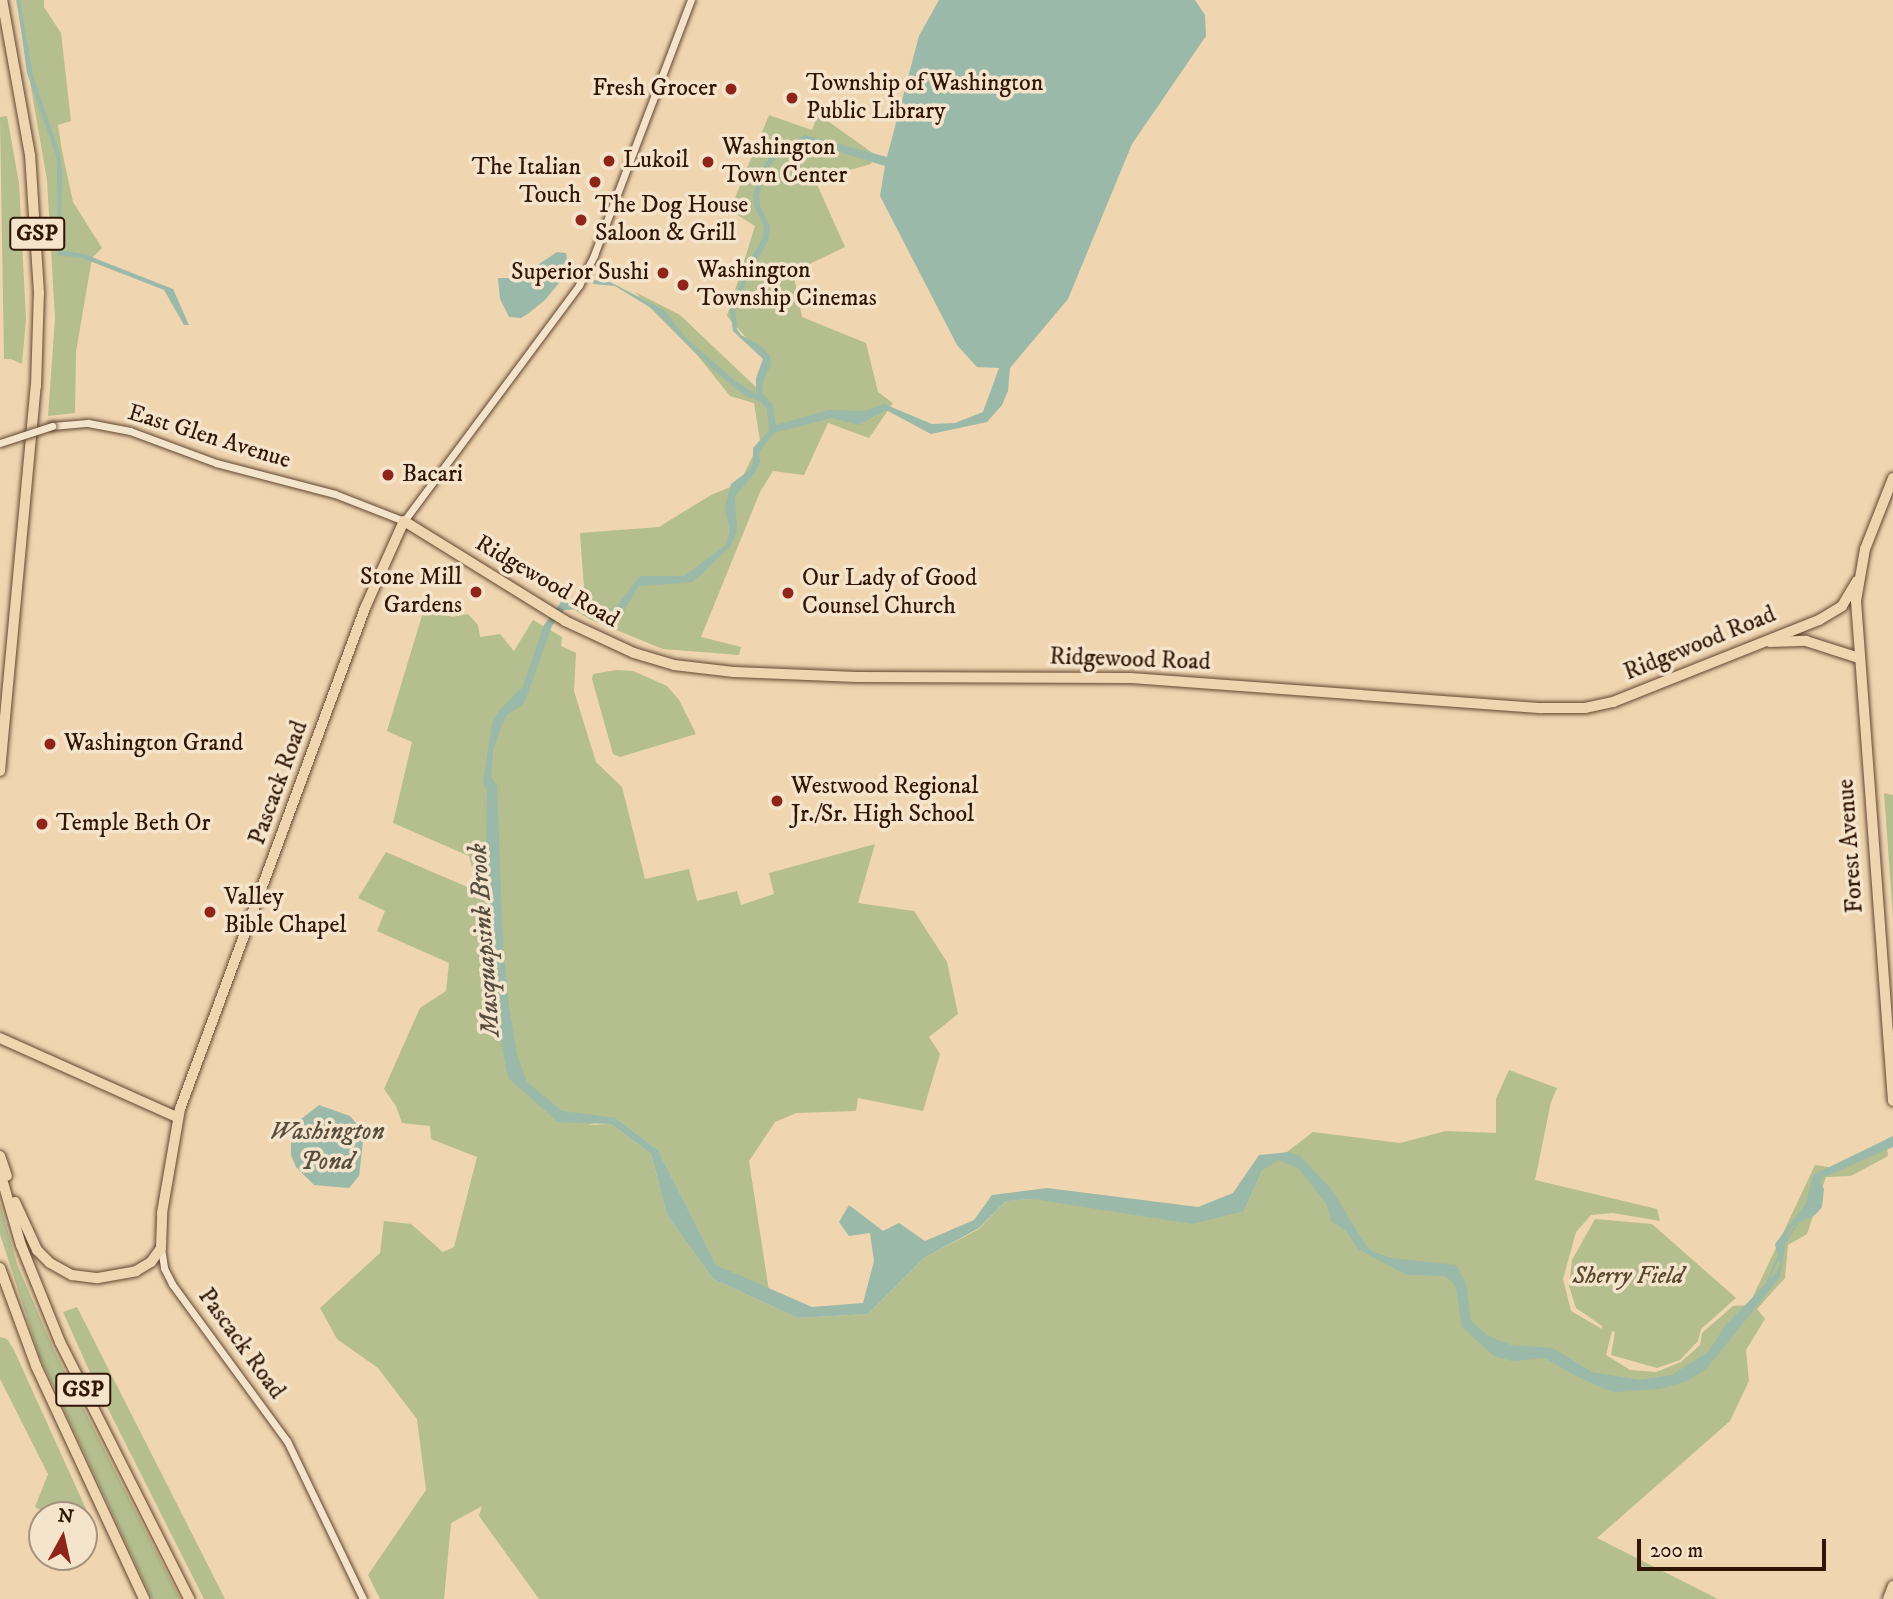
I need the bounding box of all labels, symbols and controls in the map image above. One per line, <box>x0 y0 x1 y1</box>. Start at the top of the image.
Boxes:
place label: Township of Washington Public Library <box>806 70 1043 126</box>
place label: Fresh Grocer <box>592 75 717 103</box>
marker: Fresh Grocer <box>723 81 739 97</box>
marker: Township of Washington Public Library <box>784 90 800 106</box>
place label: Washington Town Center <box>722 134 847 190</box>
place label: Lukoil <box>623 147 689 175</box>
marker: Lukoil <box>601 153 617 169</box>
place label: The Italian Touch <box>472 154 581 210</box>
marker: Washington Town Center <box>700 154 716 170</box>
marker: The Italian Touch <box>587 174 603 190</box>
place label: The Dog House Saloon & Grill <box>595 192 748 248</box>
marker: The Dog House Saloon & Grill <box>573 212 589 228</box>
road number: GSP <box>9 215 65 254</box>
place label: Washington Township Cinemas <box>697 257 877 313</box>
place label: Superior Sushi <box>511 259 649 287</box>
marker: Superior Sushi <box>655 265 671 281</box>
marker: Washington Township Cinemas <box>675 277 691 293</box>
street label: East Glen Avenue <box>124 399 294 475</box>
place label: Bacari <box>402 461 463 489</box>
marker: Bacari <box>380 467 396 483</box>
street label: Ridgewood Road <box>470 529 624 635</box>
place label: Stone Mill Gardens <box>360 564 462 620</box>
place label: Our Lady of Good Counsel Church <box>802 565 977 621</box>
marker: Stone Mill Gardens <box>468 584 484 600</box>
marker: Our Lady of Good Counsel Church <box>780 585 796 601</box>
street label: Ridgewood Road <box>1620 600 1780 688</box>
street label: Ridgewood Road <box>1049 643 1211 677</box>
street label: Pascack Road <box>243 717 315 849</box>
place label: Washington Grand <box>64 730 243 758</box>
marker: Washington Grand <box>42 736 58 752</box>
place label: Westwood Regional Jr./Sr. High School <box>791 773 979 829</box>
street label: Forest Avenue <box>1832 778 1870 914</box>
marker: Westwood Regional Jr./Sr. High School <box>769 793 785 809</box>
place label: Temple Beth Or <box>56 810 210 838</box>
marker: Temple Beth Or <box>34 816 50 832</box>
water label: Musquapsink Brook <box>463 842 507 1038</box>
place label: Valley Bible Chapel <box>224 884 347 940</box>
marker: Valley Bible Chapel <box>202 904 218 920</box>
water label: Washington Pond <box>269 1116 385 1178</box>
park label: Sherry Field <box>1572 1263 1684 1291</box>
street label: Pascack Road <box>191 1283 291 1405</box>
road number: GSP <box>55 1371 111 1410</box>
north arrow <box>28 1501 98 1571</box>
text: N <box>56 1504 75 1529</box>
scale bar <box>1641 1526 1830 1570</box>
text: 200 m <box>1650 1538 1703 1564</box>

